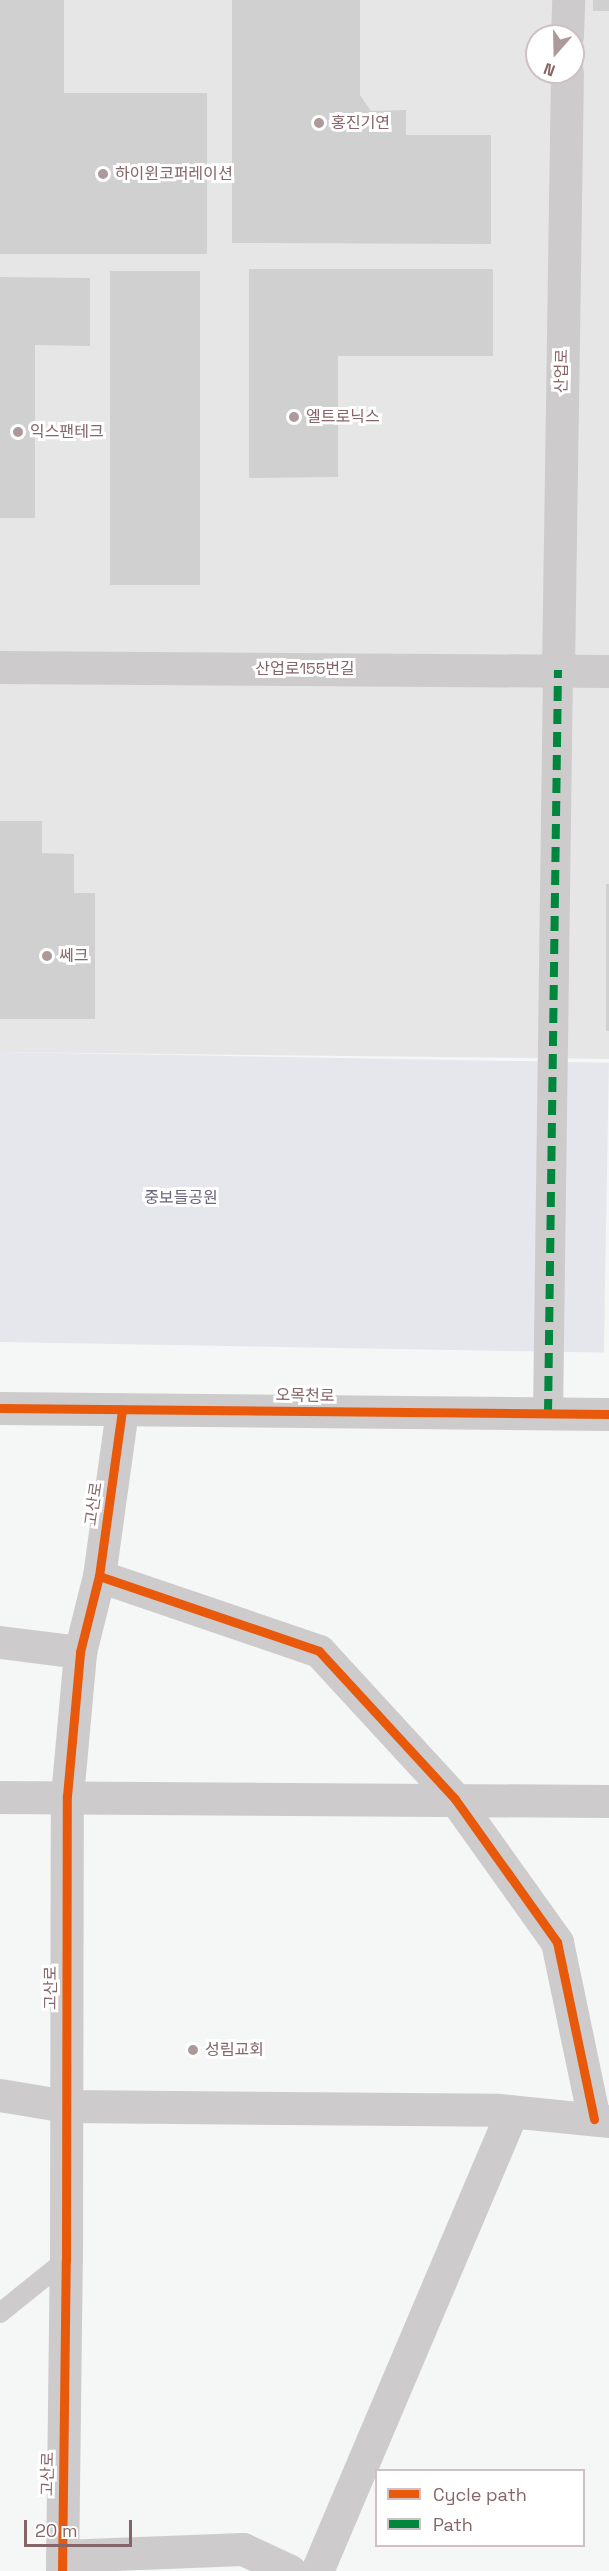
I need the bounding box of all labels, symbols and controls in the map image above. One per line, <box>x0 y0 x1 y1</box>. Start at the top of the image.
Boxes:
north arrow <box>525 24 585 84</box>
text: N <box>541 58 558 81</box>
place label: 홍진기연 <box>331 113 390 133</box>
marker: 홍진기연 <box>312 116 326 130</box>
place label: 하이윈코퍼레이션 <box>115 164 233 184</box>
marker: 하이윈코퍼레이션 <box>96 167 110 181</box>
street label: 산업로 <box>552 349 572 393</box>
place label: 엘트로닉스 <box>306 407 380 427</box>
marker: 엘트로닉스 <box>287 410 301 424</box>
place label: 익스팬테크 <box>30 422 104 442</box>
marker: 익스팬테크 <box>11 425 25 439</box>
street label: 산업로155번길 <box>255 659 355 679</box>
place label: 쎄크 <box>59 946 88 966</box>
marker: 쎄크 <box>40 949 54 963</box>
park label: 중보들공원 <box>144 1188 218 1208</box>
street label: 오목천로 <box>275 1386 335 1406</box>
street label: 고산로 <box>81 1481 107 1527</box>
street label: 고산로 <box>41 1966 61 2010</box>
place label: 성림교회 <box>205 2040 264 2060</box>
marker: 성림교회 <box>186 2043 200 2057</box>
street label: 고산로 <box>38 2452 58 2496</box>
legend <box>375 2469 585 2547</box>
text: Cycle path <box>433 2483 527 2506</box>
scale bar <box>27 2508 135 2546</box>
text: Path <box>433 2513 473 2536</box>
text: 20 m <box>35 2519 78 2542</box>

